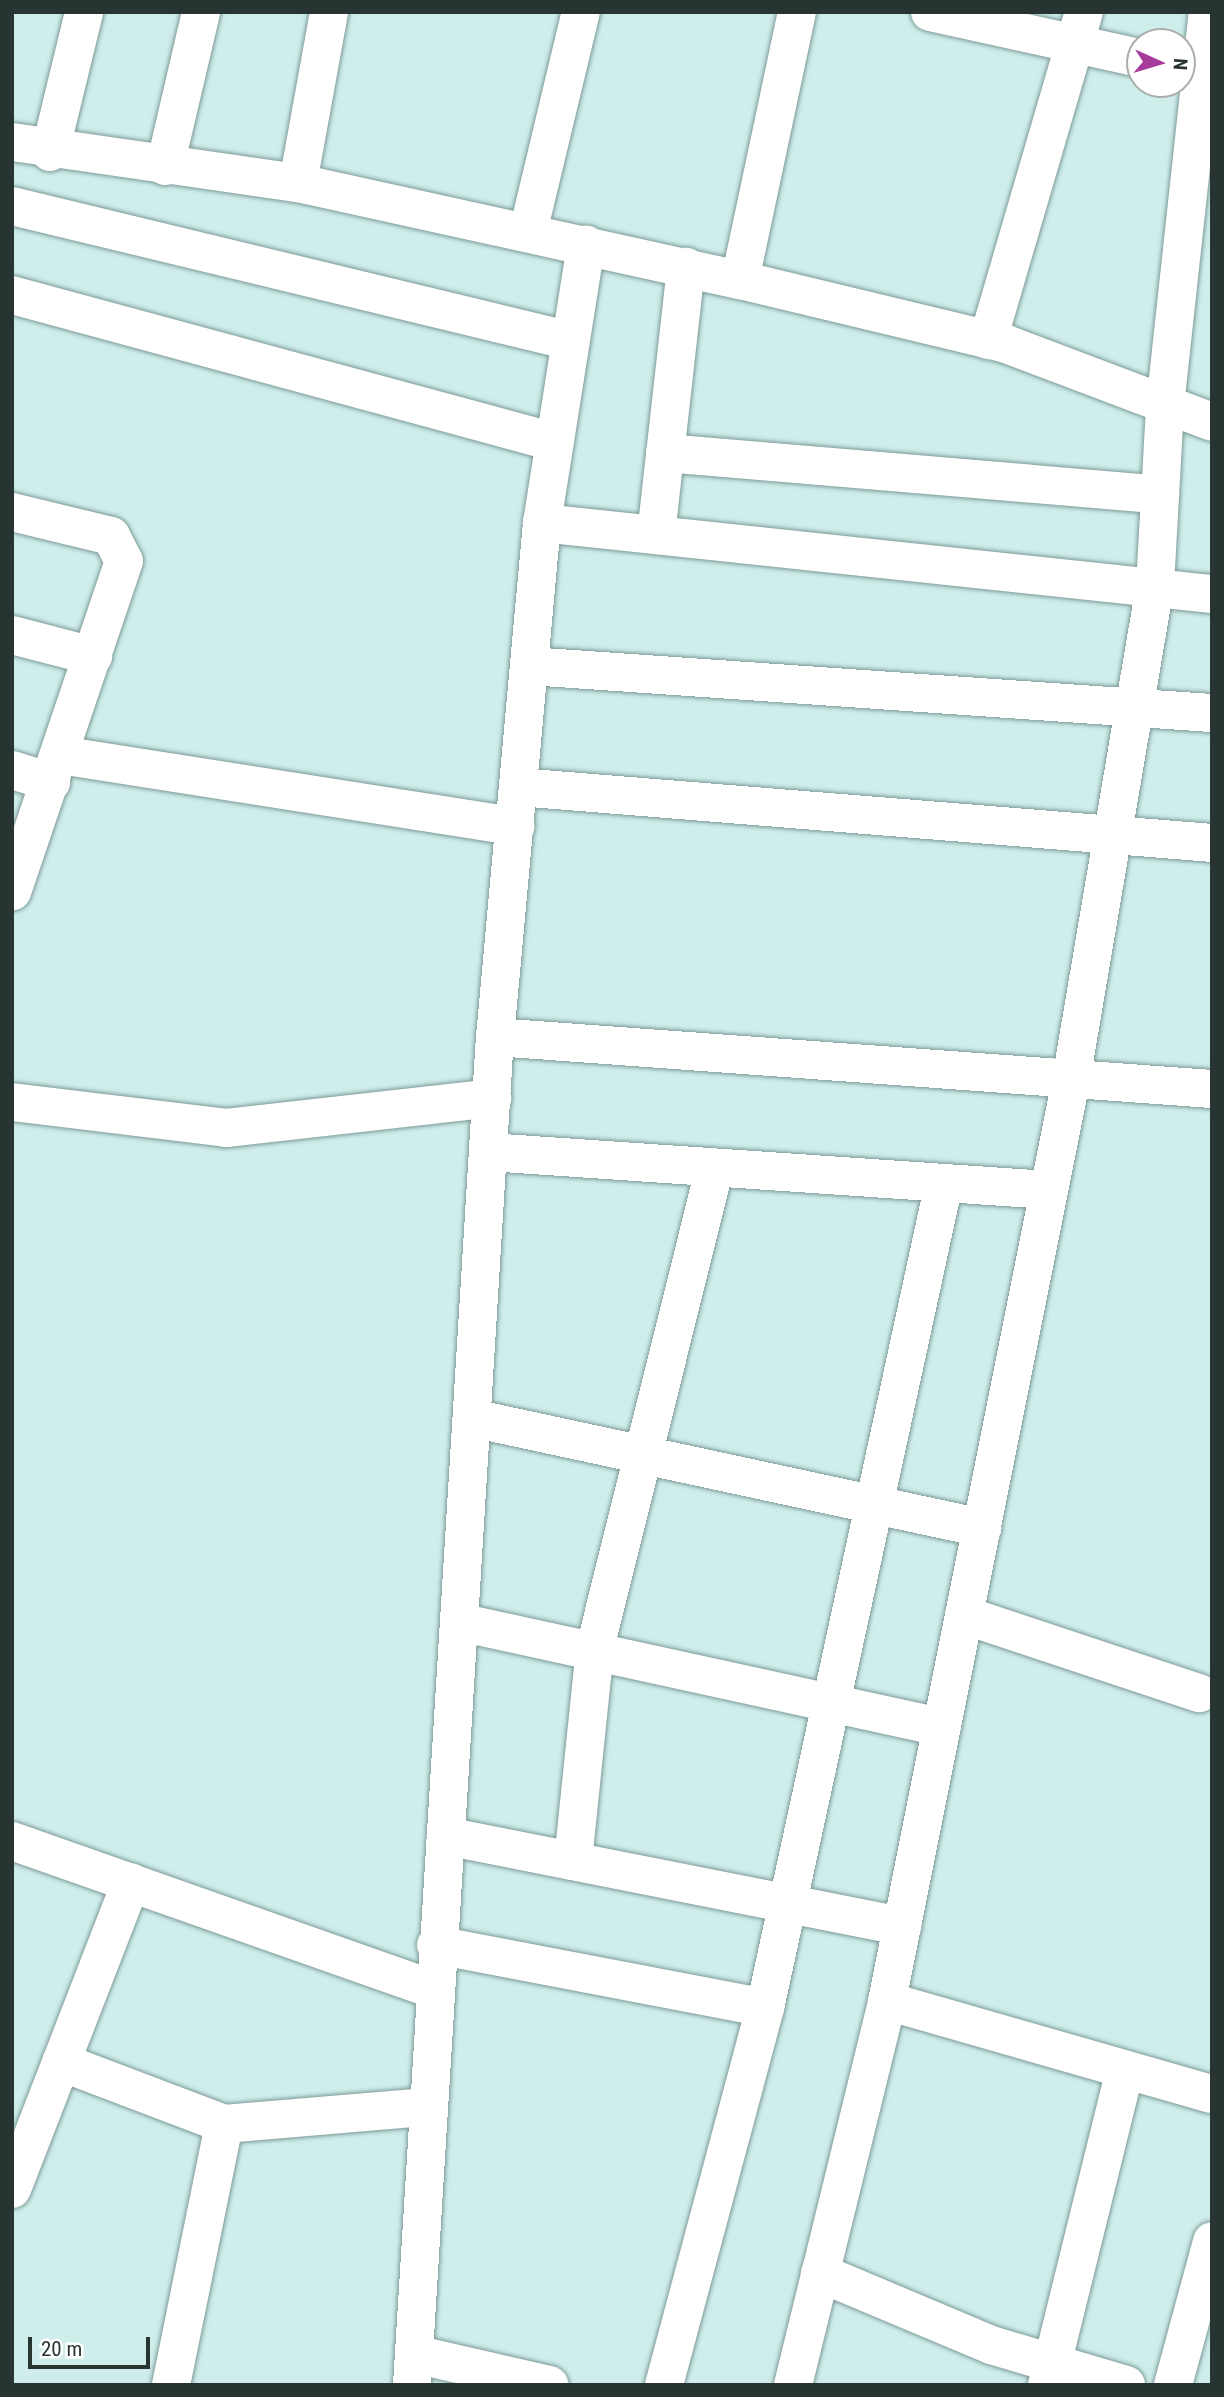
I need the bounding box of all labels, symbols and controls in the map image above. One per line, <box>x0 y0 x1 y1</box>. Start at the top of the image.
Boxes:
north arrow <box>1126 28 1196 98</box>
text: N <box>1169 58 1192 71</box>
scale bar <box>32 2324 154 2368</box>
text: 20 m <box>41 2337 82 2361</box>

